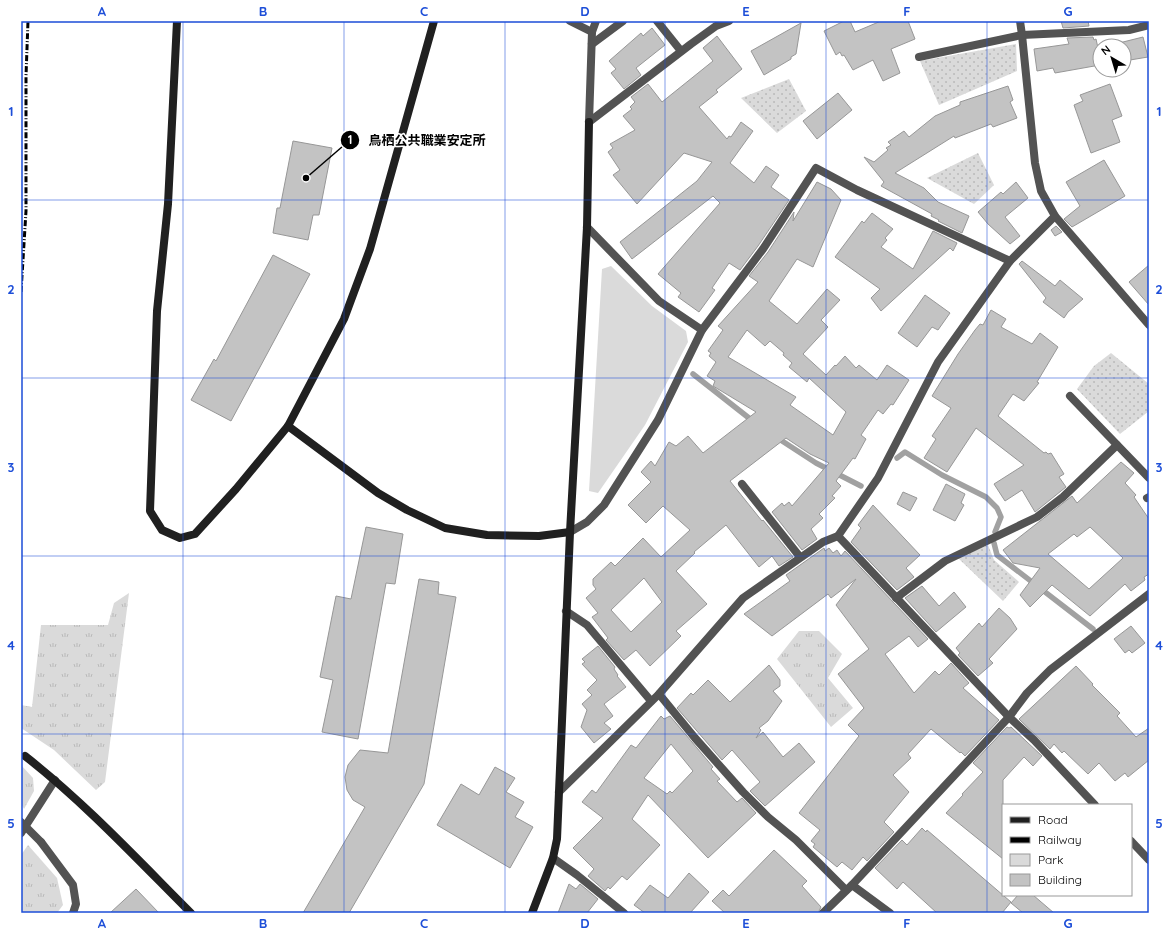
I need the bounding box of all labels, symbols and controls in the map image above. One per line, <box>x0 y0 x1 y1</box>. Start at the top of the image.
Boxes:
text: A <box>98 3 107 19</box>
text: B <box>259 3 267 19</box>
text: C <box>420 3 428 19</box>
text: D <box>580 3 590 19</box>
text: E <box>742 3 750 19</box>
text: F <box>903 3 911 19</box>
text: G <box>1063 3 1073 19</box>
north arrow <box>1092 38 1132 78</box>
text: N <box>1098 42 1113 58</box>
text: 1 <box>8 103 14 119</box>
text: 1 <box>1156 103 1162 119</box>
callout: 鳥栖公共職業安定所 <box>340 128 493 153</box>
text: 1 <box>348 132 352 147</box>
text: 鳥栖公共職業安定所 <box>368 132 486 148</box>
text: 2 <box>7 281 15 297</box>
text: 2 <box>1155 281 1163 297</box>
text: 3 <box>8 459 15 475</box>
text: 3 <box>1156 459 1163 475</box>
text: 4 <box>7 637 15 653</box>
text: 4 <box>1155 637 1163 653</box>
legend <box>1002 804 1132 896</box>
text: Road <box>1038 812 1068 827</box>
text: 5 <box>7 815 15 831</box>
text: 5 <box>1155 815 1163 831</box>
text: Railway <box>1038 832 1082 847</box>
text: Park <box>1038 852 1063 867</box>
text: Building <box>1038 872 1082 887</box>
text: A <box>98 915 107 931</box>
text: B <box>259 915 267 931</box>
text: C <box>420 915 428 931</box>
text: D <box>580 915 590 931</box>
text: E <box>742 915 750 931</box>
text: F <box>903 915 911 931</box>
text: G <box>1063 915 1073 931</box>

